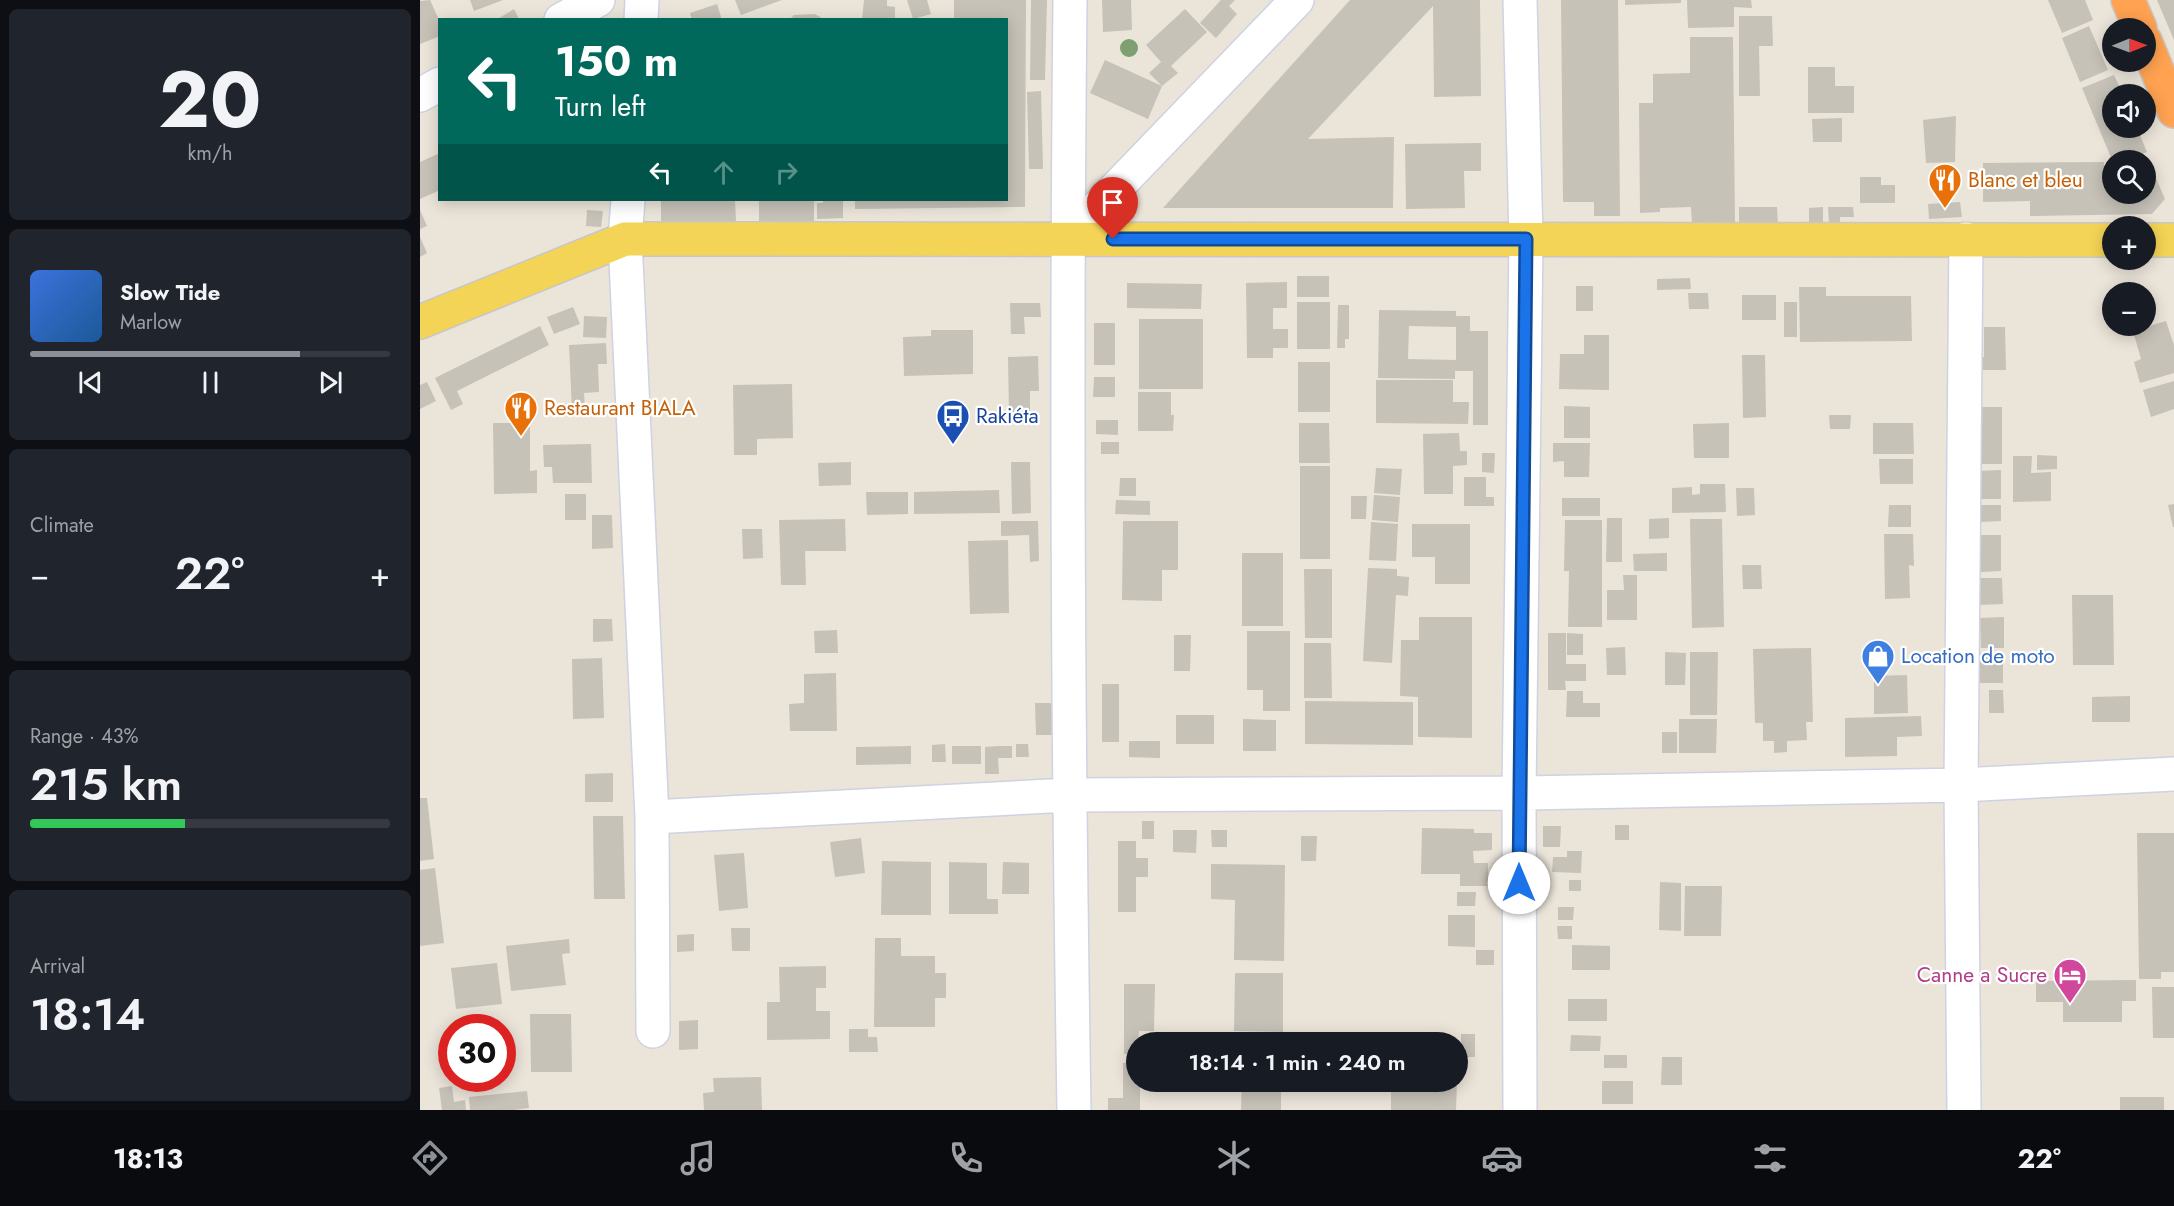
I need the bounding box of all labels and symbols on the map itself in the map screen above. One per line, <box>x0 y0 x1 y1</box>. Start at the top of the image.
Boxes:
north arrow <box>2102 18 2156 72</box>
restaurant icon: Blanc et bleu <box>1927 162 1963 209</box>
place label: Blanc et bleu <box>1968 165 2083 195</box>
pin <box>1087 177 1138 239</box>
restaurant icon: Restaurant BIALA <box>503 390 539 437</box>
place label: Restaurant BIALA <box>544 393 696 423</box>
bus stop icon: Rakiéta <box>935 398 971 445</box>
place label: Rakiéta <box>976 401 1039 431</box>
shop icon: Location de moto <box>1860 638 1896 685</box>
place label: Location de moto <box>1901 641 2055 671</box>
position arrow <box>1487 851 1551 915</box>
hotel icon: Canne a Sucre <box>2052 957 2088 1004</box>
place label: Canne a Sucre <box>1917 960 2047 990</box>
speed limit sign: 30 <box>438 1014 516 1092</box>

